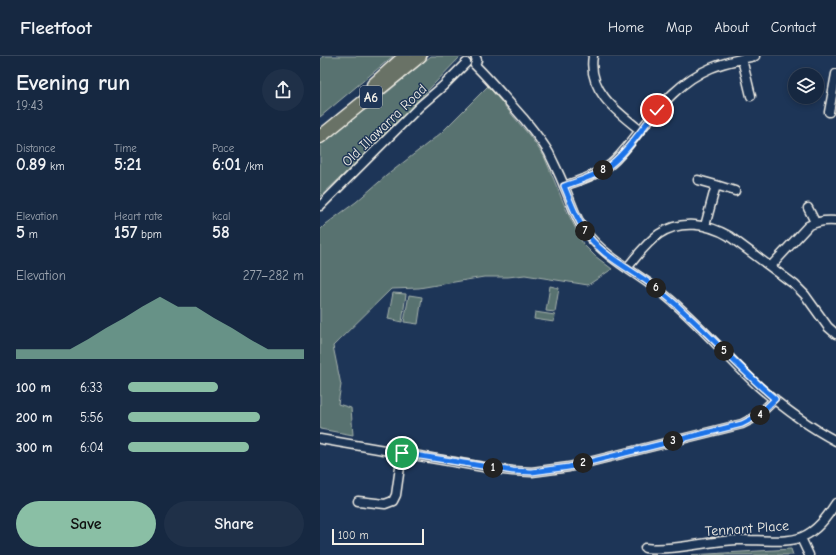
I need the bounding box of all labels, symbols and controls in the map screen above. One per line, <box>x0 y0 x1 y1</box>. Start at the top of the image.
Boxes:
text: Fleetfoot <box>20 17 92 39</box>
text: Home <box>608 19 644 36</box>
text: Map <box>666 19 692 36</box>
text: About <box>714 19 749 36</box>
text: Contact <box>771 19 816 36</box>
map controls <box>788 68 824 104</box>
button: layers <box>788 68 824 104</box>
button: share <box>262 69 304 111</box>
text: Evening run <box>16 70 130 96</box>
street label: Old Illawarra Road <box>338 81 430 170</box>
road number: A6 <box>360 86 382 108</box>
pin <box>640 93 674 127</box>
text: 19:43 <box>16 98 43 113</box>
icon: check <box>646 99 668 121</box>
text: Distance <box>16 142 55 155</box>
text: Time <box>114 142 137 155</box>
text: Pace <box>212 142 234 155</box>
text: 0.89 <box>16 155 46 174</box>
text: 5:21 <box>114 155 142 174</box>
text: 6:01 <box>212 155 241 174</box>
text: km <box>46 160 65 173</box>
text: /km <box>241 160 264 173</box>
pin: 8 <box>593 160 613 180</box>
text: 8 <box>600 163 606 176</box>
text: Elevation <box>16 210 58 223</box>
text: Heart rate <box>114 210 163 223</box>
text: kcal <box>212 210 230 223</box>
pin: 7 <box>575 221 595 241</box>
text: 5 <box>16 223 25 242</box>
text: 157 <box>114 223 137 242</box>
text: 58 <box>212 223 230 242</box>
text: 7 <box>583 224 587 237</box>
text: m <box>25 228 38 241</box>
text: bpm <box>137 228 162 241</box>
text: Elevation <box>16 268 66 283</box>
text: 277–282 m <box>243 268 304 283</box>
pin: 6 <box>646 278 666 298</box>
text: 6 <box>653 281 659 294</box>
pin: 5 <box>714 341 734 361</box>
text: 5 <box>721 344 727 357</box>
text: 100 m <box>16 380 51 395</box>
text: 6:33 <box>80 380 103 395</box>
pin: 4 <box>750 405 770 425</box>
text: 4 <box>757 408 763 421</box>
text: 200 m <box>16 410 52 425</box>
text: 5:56 <box>80 410 104 425</box>
pin: 3 <box>663 431 683 451</box>
text: 3 <box>670 434 676 447</box>
pin <box>385 436 419 470</box>
text: 300 m <box>16 440 52 455</box>
text: 6:04 <box>80 440 104 455</box>
icon: arrive <box>391 442 413 464</box>
pin: 2 <box>573 453 593 473</box>
text: 2 <box>580 456 586 469</box>
pin: 1 <box>483 458 503 478</box>
text: 1 <box>491 461 495 474</box>
button: Save <box>16 501 156 547</box>
button: Share <box>164 501 304 547</box>
street label: Tennant Place <box>704 517 790 540</box>
scale bar <box>332 527 424 546</box>
text: 100 m <box>338 529 369 542</box>

